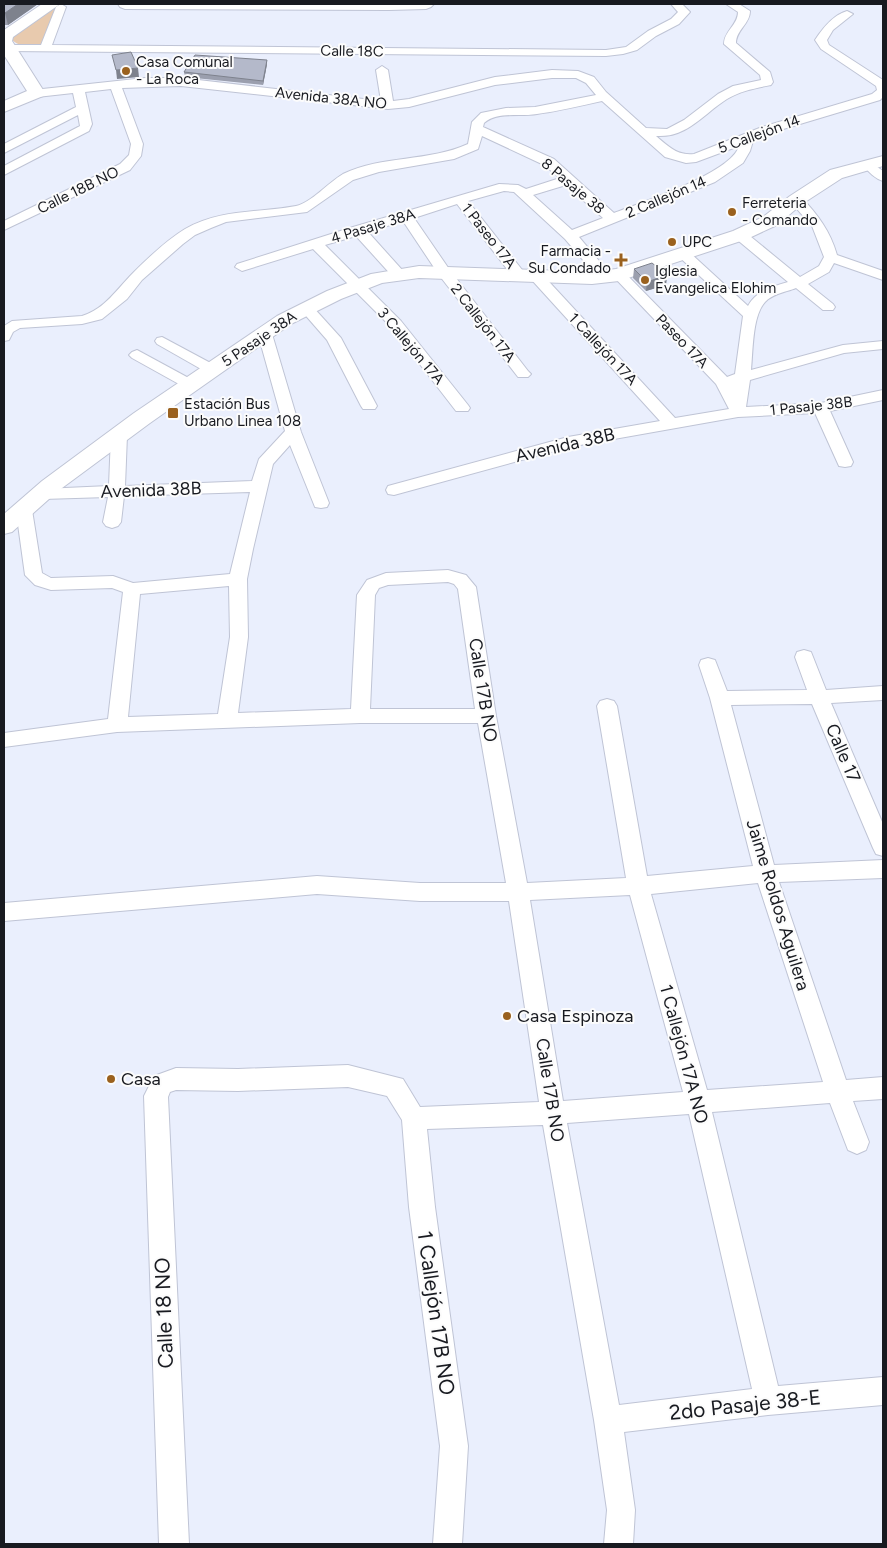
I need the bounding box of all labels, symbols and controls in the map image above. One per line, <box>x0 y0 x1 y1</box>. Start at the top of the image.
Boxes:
street label: Calle 18C <box>320 41 384 61</box>
place label: Casa Comunal - La Roca <box>136 53 233 88</box>
marker: Casa Comunal - La Roca <box>120 65 132 77</box>
street label: Avenida 38A NO <box>274 83 388 113</box>
street label: 5 Callejón 14 <box>716 111 802 157</box>
street label: 8 Pasaje 38 <box>538 154 608 218</box>
street label: Calle 18B NO <box>34 163 122 217</box>
street label: 2 Callejón 14 <box>623 172 709 222</box>
place label: Ferreteria - Comando <box>742 194 818 229</box>
street label: 1 Paseo 17A <box>458 200 520 272</box>
street label: 4 Pasaje 38A <box>329 205 417 247</box>
marker: Ferreteria - Comando <box>726 206 738 218</box>
place label: UPC <box>682 233 712 251</box>
marker: UPC <box>666 236 678 248</box>
place label: Farmacia - Su Condado <box>528 242 611 277</box>
marker: Farmacia - Su Condado <box>615 254 627 266</box>
place label: Iglesia Evangelica Elohim <box>655 262 776 297</box>
marker: Iglesia Evangelica Elohim <box>639 274 651 286</box>
street label: 2 Callejón 17A <box>447 280 519 366</box>
street label: 3 Callejón 17A <box>374 304 448 388</box>
street label: 5 Pasaje 38A <box>218 307 300 371</box>
street label: 1 Callejón 17A <box>565 309 641 389</box>
street label: Paseo 17A <box>652 310 712 372</box>
street label: 1 Pasaje 38B <box>769 393 853 419</box>
place label: Estación Bus Urbano Linea 108 <box>184 395 301 430</box>
marker: Estación Bus Urbano Linea 108 <box>166 406 180 420</box>
street label: Avenida 38B <box>513 423 617 467</box>
street label: Avenida 38B <box>100 477 202 503</box>
street label: Calle 17B NO <box>464 637 502 744</box>
street label: Calle 17 <box>821 720 865 786</box>
street label: Jaime Roldos Aguilera <box>742 817 814 993</box>
street label: 1 Callejón 17A NO <box>655 982 713 1126</box>
place label: Casa Espinoza <box>517 1005 634 1027</box>
marker: Casa Espinoza <box>501 1010 513 1022</box>
street label: Calle 17B NO <box>531 1037 569 1144</box>
place label: Casa <box>121 1068 161 1090</box>
marker: Casa <box>105 1073 117 1085</box>
street label: 1 Callejón 17B NO <box>413 1229 460 1397</box>
street label: Calle 18 NO <box>149 1257 178 1369</box>
street label: 2do Pasaje 38-E <box>668 1384 822 1425</box>

